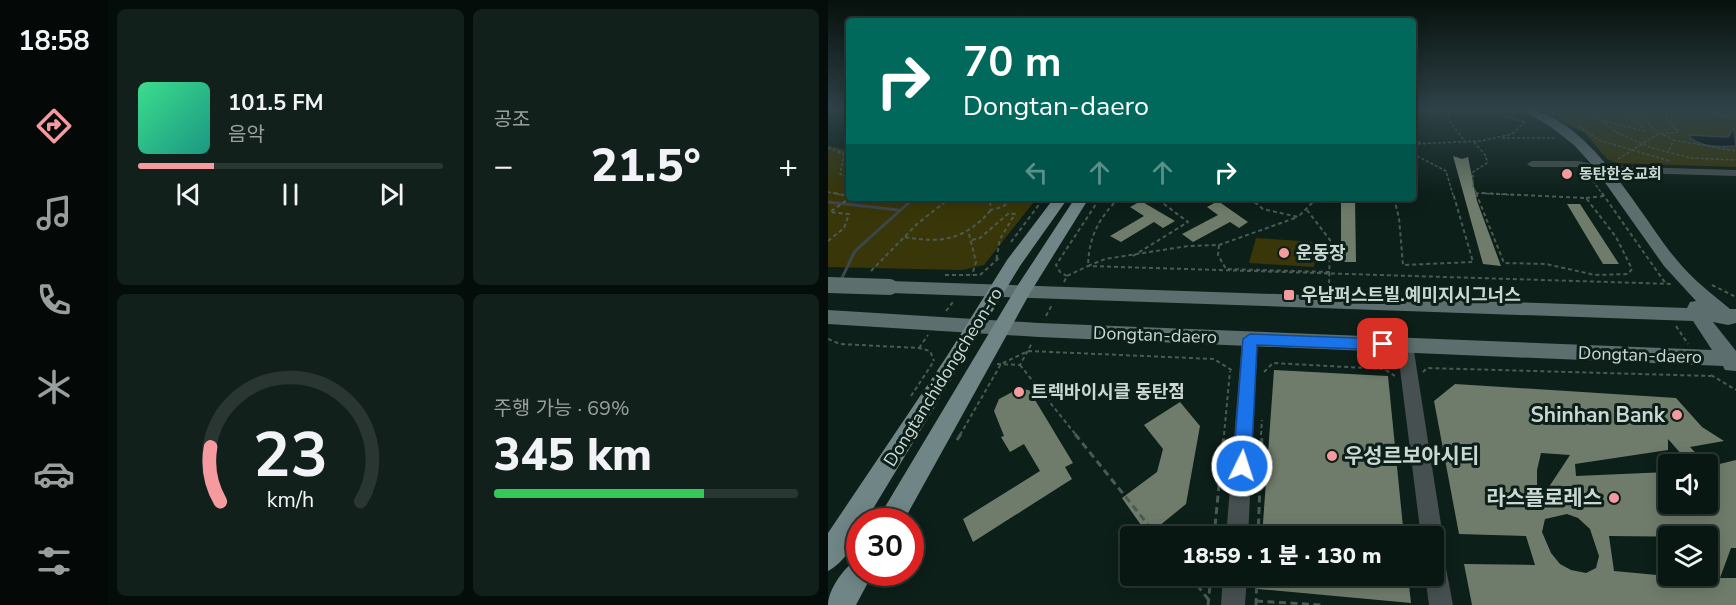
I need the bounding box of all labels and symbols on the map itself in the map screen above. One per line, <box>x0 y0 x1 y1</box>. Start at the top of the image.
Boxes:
place label: 동탄한승교회 <box>1579 164 1662 184</box>
marker: 동탄한승교회 <box>1560 167 1574 181</box>
place label: 운동장 <box>1296 241 1346 265</box>
marker: 운동장 <box>1277 246 1291 260</box>
street label: Dongtanchidongcheon-ro <box>878 283 1008 471</box>
place label: 우남퍼스트빌.예미지시그너스 <box>1301 283 1521 307</box>
marker: 우남퍼스트빌.예미지시그너스 <box>1282 288 1296 302</box>
pin <box>1357 318 1408 369</box>
street label: Dongtan-daero <box>1093 321 1217 349</box>
street label: Dongtan-daero <box>1578 341 1702 369</box>
place label: 트렉바이시클 동탄점 <box>1031 380 1185 404</box>
marker: 트렉바이시클 동탄점 <box>1012 385 1026 399</box>
place label: Shinhan Bank <box>1531 401 1666 429</box>
marker: Shinhan Bank <box>1670 408 1684 422</box>
position arrow <box>1210 434 1274 498</box>
place label: 우성르보아시티 <box>1344 442 1479 470</box>
marker: 우성르보아시티 <box>1325 449 1339 463</box>
place label: 라스플로레스 <box>1486 484 1602 512</box>
marker: 라스플로레스 <box>1607 491 1621 505</box>
speed limit sign: 30 <box>846 508 924 586</box>

